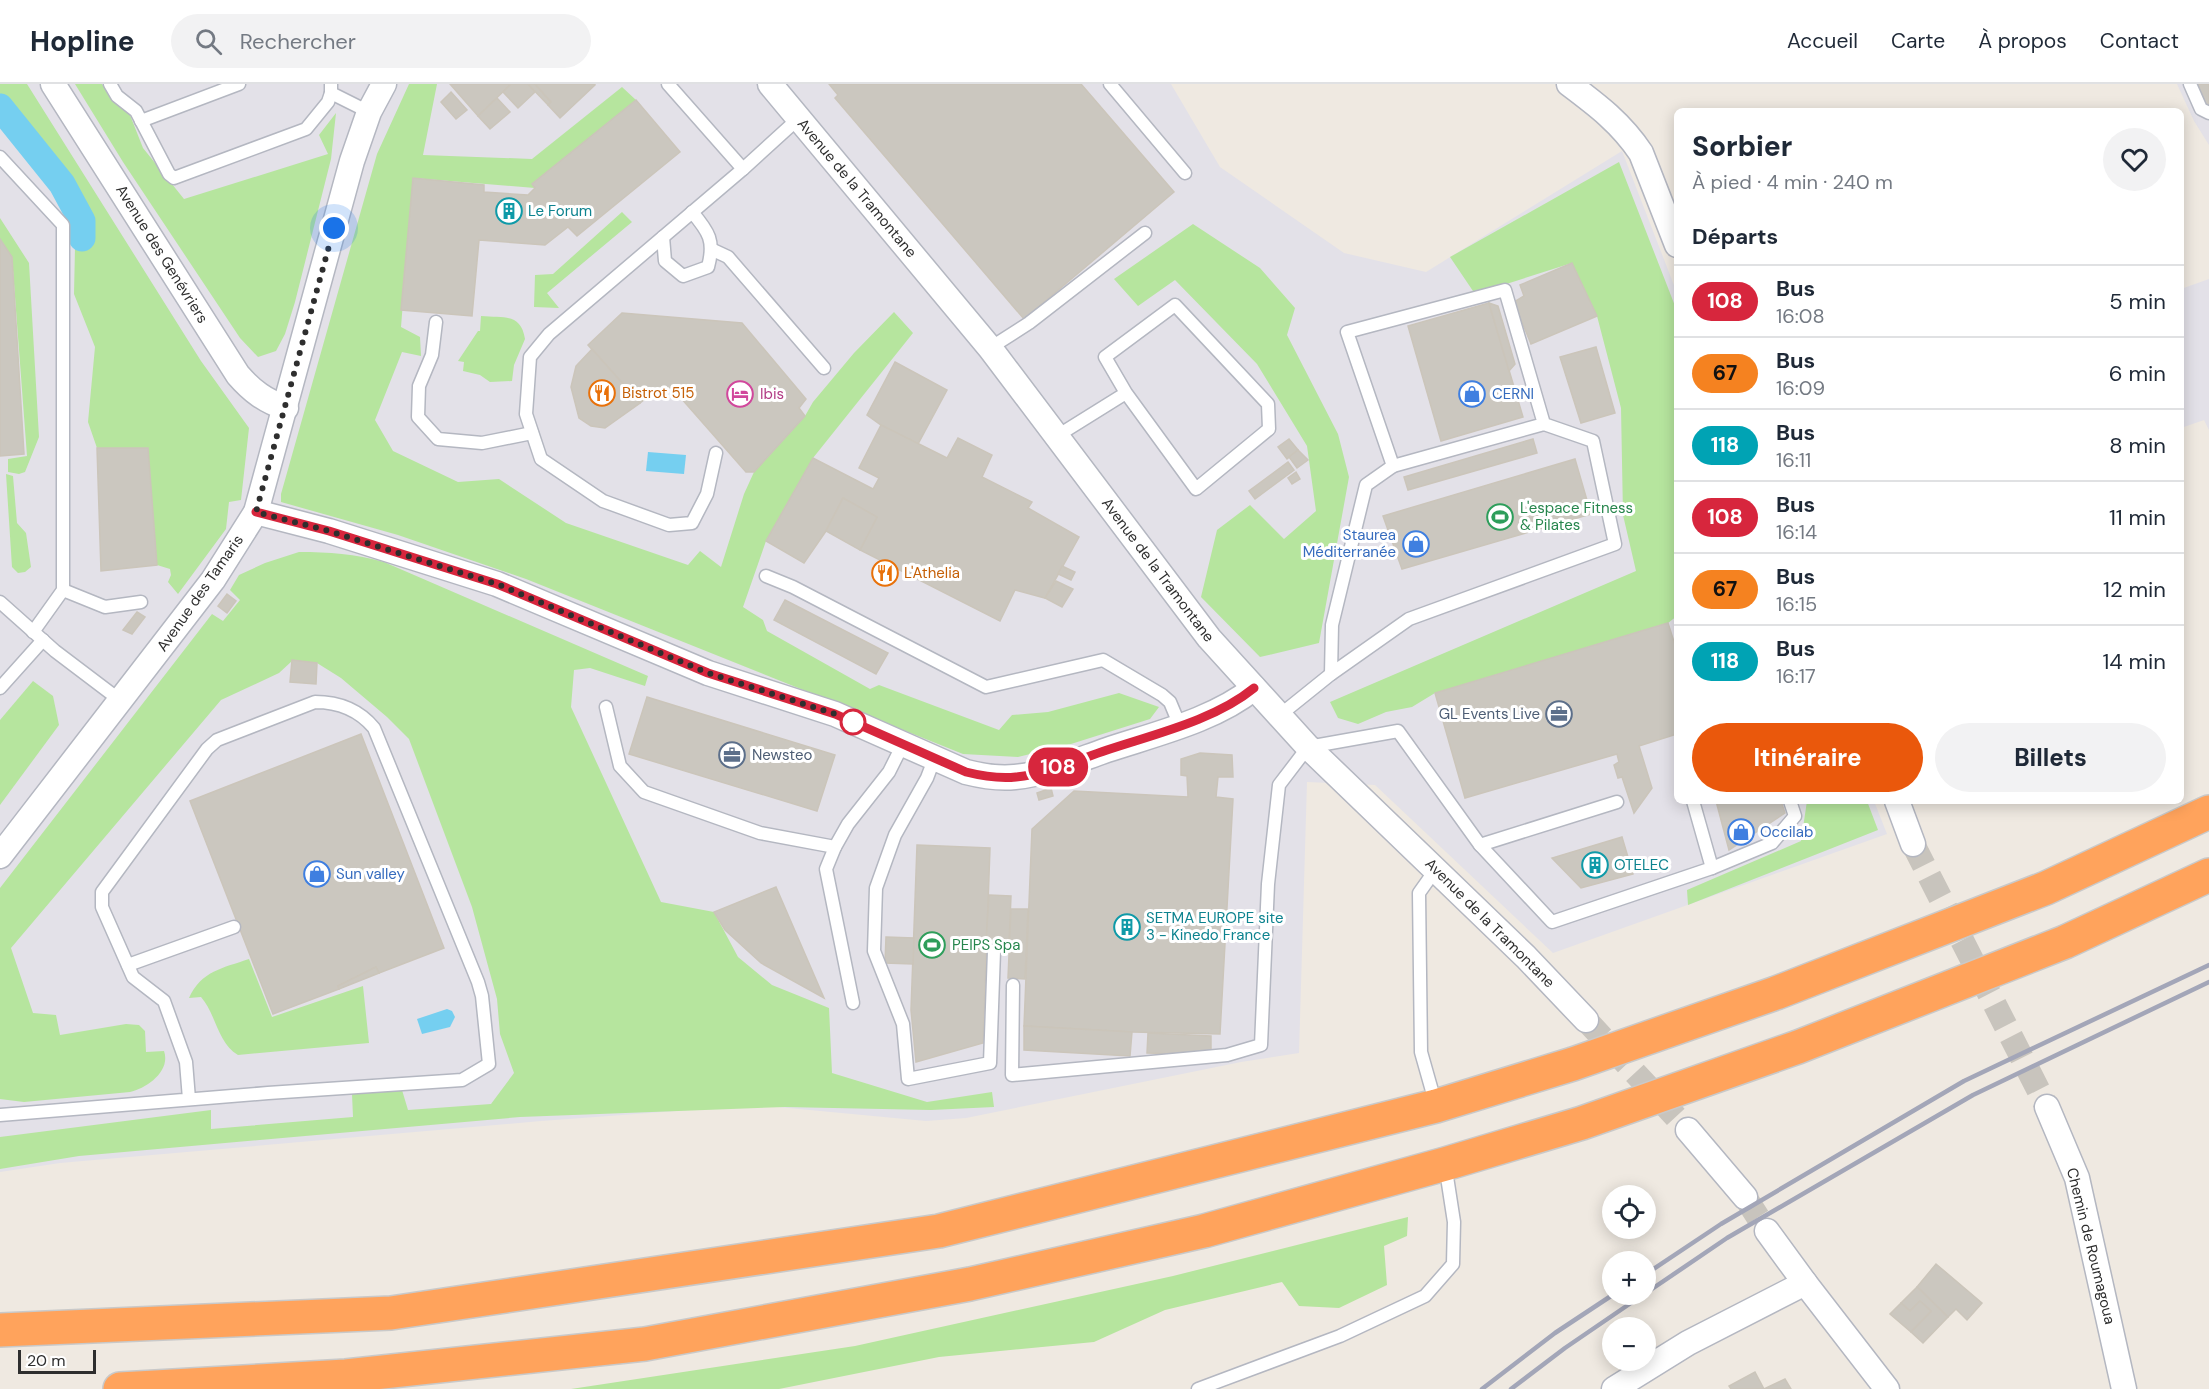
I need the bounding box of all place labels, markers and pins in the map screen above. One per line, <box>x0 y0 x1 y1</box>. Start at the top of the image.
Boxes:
building icon: Le Forum <box>494 196 524 226</box>
place label: Le Forum <box>528 201 592 221</box>
restaurant icon: Bistrot 515 <box>587 378 617 408</box>
hotel icon: Ibis <box>725 379 755 409</box>
shop icon: CERNI <box>1457 379 1487 409</box>
place label: Bistrot 515 <box>622 383 694 403</box>
place label: Ibis <box>760 384 784 404</box>
place label: CERNI <box>1492 384 1534 404</box>
place label: L'espace Fitness & Pilates <box>1520 498 1633 535</box>
sports icon: L'espace Fitness & Pilates <box>1485 502 1515 532</box>
place label: Staurea Méditerranée <box>1303 525 1396 562</box>
shop icon: Staurea Méditerranée <box>1401 529 1431 559</box>
restaurant icon: L'Athelia <box>870 558 900 588</box>
place label: L'Athelia <box>904 563 960 583</box>
office icon: GL Events Live <box>1544 699 1574 729</box>
place label: GL Events Live <box>1439 704 1540 724</box>
unlabelled marker <box>840 709 866 735</box>
office icon: Newsteo <box>717 740 747 770</box>
place label: Newsteo <box>752 745 812 765</box>
shop icon: Occilab <box>1726 817 1756 847</box>
place label: Occilab <box>1760 822 1813 842</box>
building icon: OTELEC <box>1580 850 1610 880</box>
place label: OTELEC <box>1614 855 1669 875</box>
shop icon: Sun valley <box>302 859 332 889</box>
place label: Sun valley <box>336 864 405 884</box>
place label: SETMA EUROPE site 3 - Kinedo France <box>1146 908 1283 945</box>
building icon: SETMA EUROPE site 3 - Kinedo France <box>1112 912 1142 942</box>
sports icon: PEIPS Spa <box>917 930 947 960</box>
place label: PEIPS Spa <box>952 935 1020 955</box>

